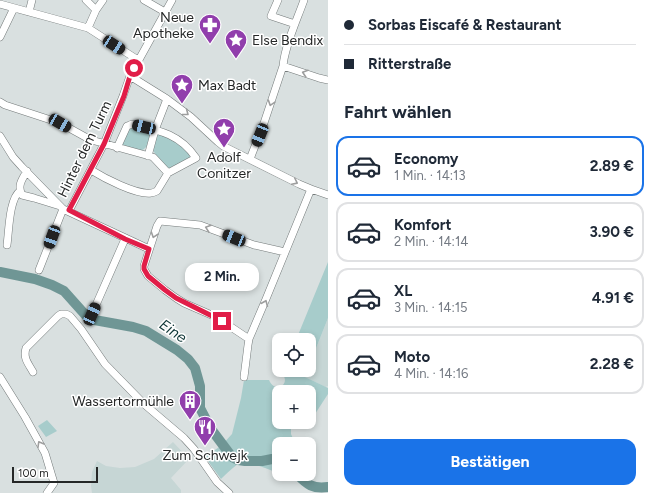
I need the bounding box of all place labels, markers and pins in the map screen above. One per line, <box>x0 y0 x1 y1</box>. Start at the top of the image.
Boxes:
place label: Neue Apotheke <box>133 9 194 42</box>
pharmacy icon: Neue Apotheke <box>197 12 223 45</box>
place icon: Else Bendix <box>223 27 249 60</box>
place label: Else Bendix <box>252 32 323 49</box>
place icon: Max Badt <box>169 72 195 105</box>
place label: Max Badt <box>198 77 256 94</box>
place icon: Adolf Conitzer <box>211 116 237 149</box>
place label: Adolf Conitzer <box>197 149 251 182</box>
building icon: Wassertormühle <box>177 388 203 421</box>
place label: Wassertormühle <box>72 393 174 410</box>
restaurant icon: Zum Schwejk <box>192 414 218 447</box>
place label: Zum Schwejk <box>162 447 248 464</box>

